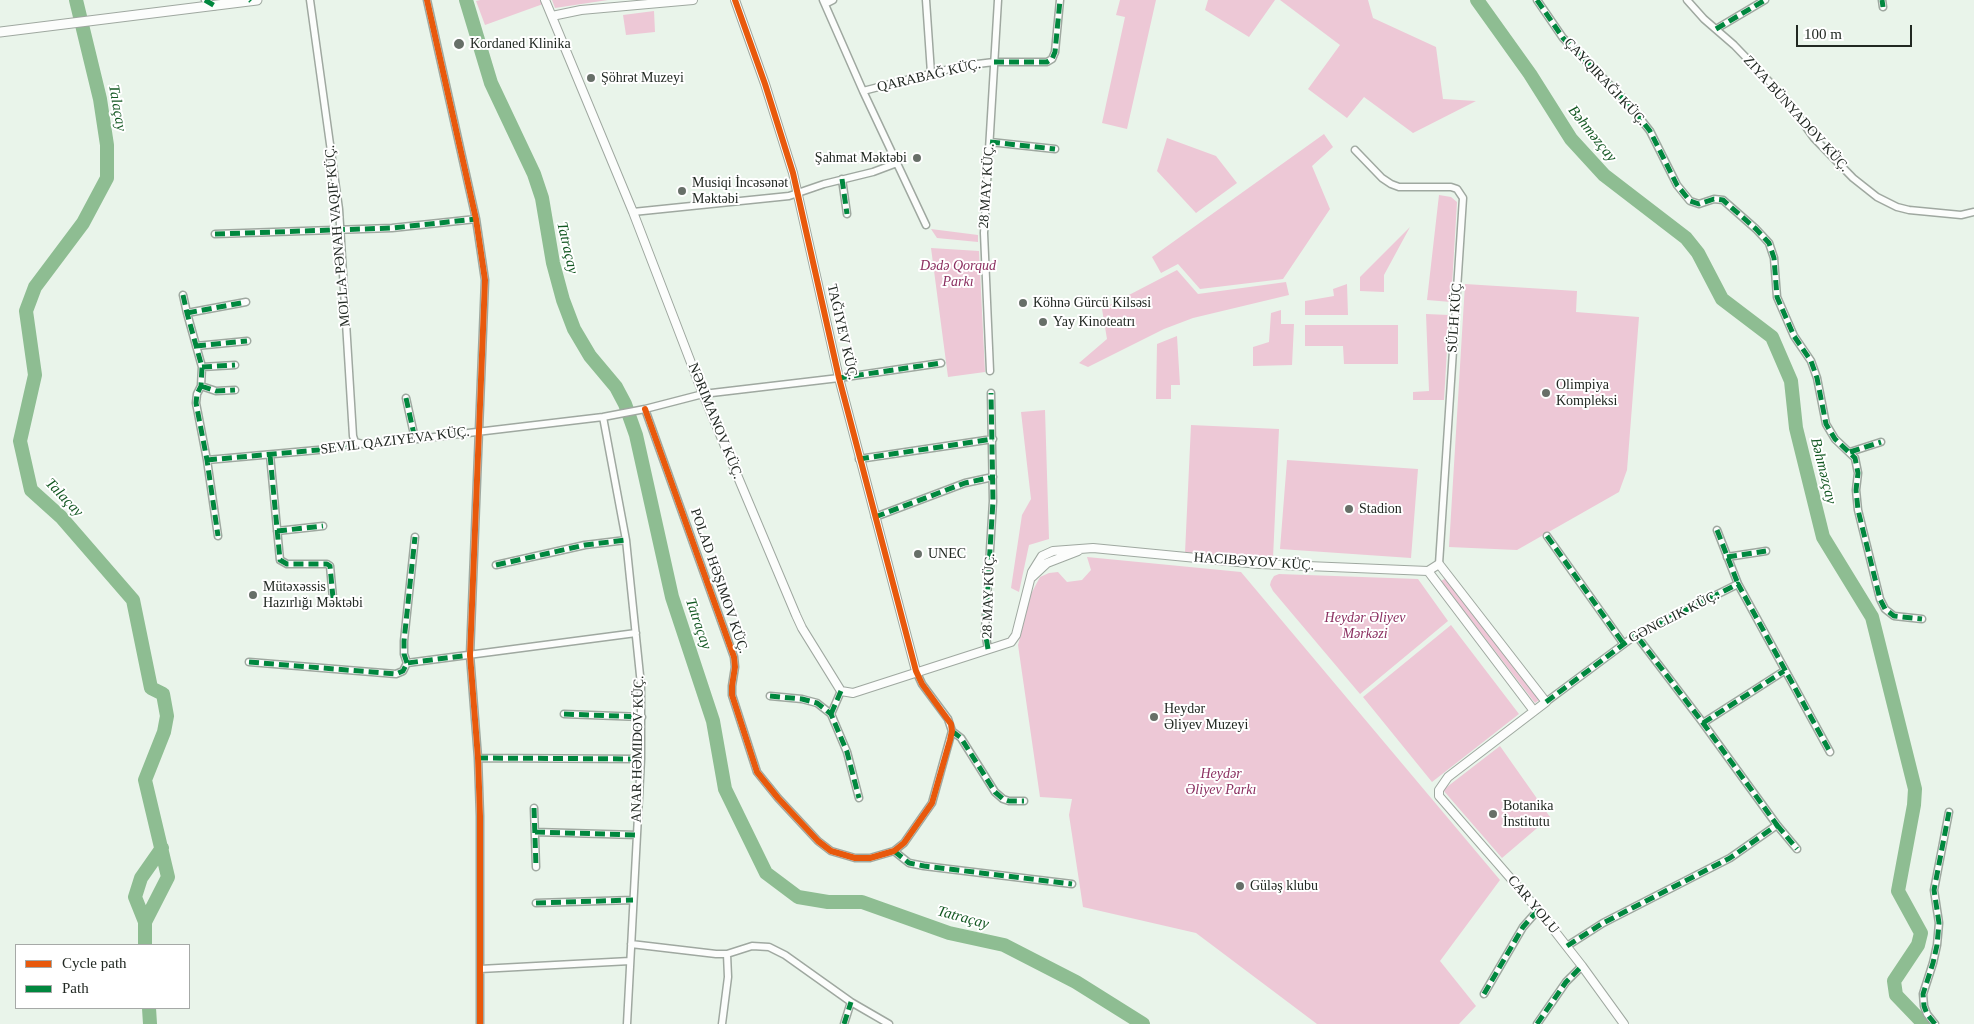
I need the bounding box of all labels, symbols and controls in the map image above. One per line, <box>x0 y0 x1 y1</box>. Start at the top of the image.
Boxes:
scale bar <box>1799 15 1915 47</box>
text: 100 m <box>1804 26 1842 42</box>
street label: ÇAYQIRAĞI KÜÇ. <box>1560 35 1650 129</box>
place label: Kordaned Klinika <box>470 36 571 52</box>
marker: Kordaned Klinika <box>452 37 466 51</box>
street label: ZIYA BÜNYADOV KÜÇ. <box>1739 52 1853 176</box>
street label: QARABAĞ KÜÇ. <box>876 56 982 96</box>
place label: Şöhrət Muzeyi <box>601 70 684 86</box>
marker: Şöhrət Muzeyi <box>585 72 597 84</box>
water label: Talaçay <box>104 83 130 133</box>
water label: Bəhməzçay <box>1564 102 1620 166</box>
street label: 28 MAY KÜÇ. <box>976 143 998 229</box>
street label: MOLLA PƏNAH VAQIF KÜÇ. <box>322 144 354 328</box>
place label: Şahmat Məktəbi <box>815 150 907 166</box>
marker: Şahmat Məktəbi <box>911 152 923 164</box>
place label: Musiqi İncəsənət Məktəbi <box>692 175 788 208</box>
marker: Musiqi İncəsənət Məktəbi <box>676 185 688 197</box>
water label: Tatraçay <box>552 220 582 276</box>
park label: Dədə Qorqud Parkı <box>920 258 996 290</box>
street label: TAĞIYEV KÜÇ. <box>823 283 861 381</box>
street label: SÜLH KÜÇ <box>1444 283 1466 353</box>
place label: Köhnə Gürcü Kilsəsi <box>1033 295 1151 311</box>
marker: Köhnə Gürcü Kilsəsi <box>1017 297 1029 309</box>
place label: Yay Kinoteatrı <box>1053 314 1135 330</box>
marker: Yay Kinoteatrı <box>1037 316 1049 328</box>
street label: NƏRIMANOV KÜÇ. <box>684 361 746 481</box>
place label: Olimpiya Kompleksi <box>1556 377 1617 410</box>
marker: Olimpiya Kompleksi <box>1540 387 1552 399</box>
street label: SEVIL QAZIYEVA KÜÇ. <box>319 424 471 458</box>
water label: Bəhməzçay <box>1806 436 1840 506</box>
water label: Talaçay <box>41 475 87 521</box>
place label: Stadion <box>1359 501 1402 517</box>
marker: Stadion <box>1343 503 1355 515</box>
street label: POLAD HƏŞIMOV KÜÇ. <box>686 506 752 656</box>
place label: UNEC <box>928 546 966 562</box>
marker: UNEC <box>912 548 924 560</box>
street label: HACIBƏYOV KÜÇ. <box>1193 549 1315 575</box>
street label: 28 MAY KÜÇ. <box>979 553 999 639</box>
place label: Mütəxəssis Hazırlığı Məktəbi <box>263 579 363 612</box>
street label: GƏNCLIK KÜÇ. <box>1626 587 1722 647</box>
marker: Mütəxəssis Hazırlığı Məktəbi <box>247 589 259 601</box>
water label: Tatraçay <box>681 596 715 652</box>
park label: Heydər Əliyev Mərkəzi <box>1325 610 1405 642</box>
street label: ANAR HƏMIDOV KÜÇ. <box>628 675 648 823</box>
place label: Heydər Əliyev Muzeyi <box>1164 701 1248 734</box>
marker: Heydər Əliyev Muzeyi <box>1148 711 1160 723</box>
park label: Heydər Əliyev Parkı <box>1186 766 1256 799</box>
place label: Botanika İnstitutu <box>1503 798 1554 830</box>
marker: Botanika İnstitutu <box>1487 808 1499 820</box>
street label: CAR YOLU <box>1504 872 1562 938</box>
place label: Güləş klubu <box>1250 878 1318 894</box>
marker: Güləş klubu <box>1234 880 1246 892</box>
water label: Tatraçay <box>935 902 991 934</box>
legend <box>15 944 190 1009</box>
text: Cycle path <box>62 955 127 971</box>
text: Path <box>62 980 89 996</box>

